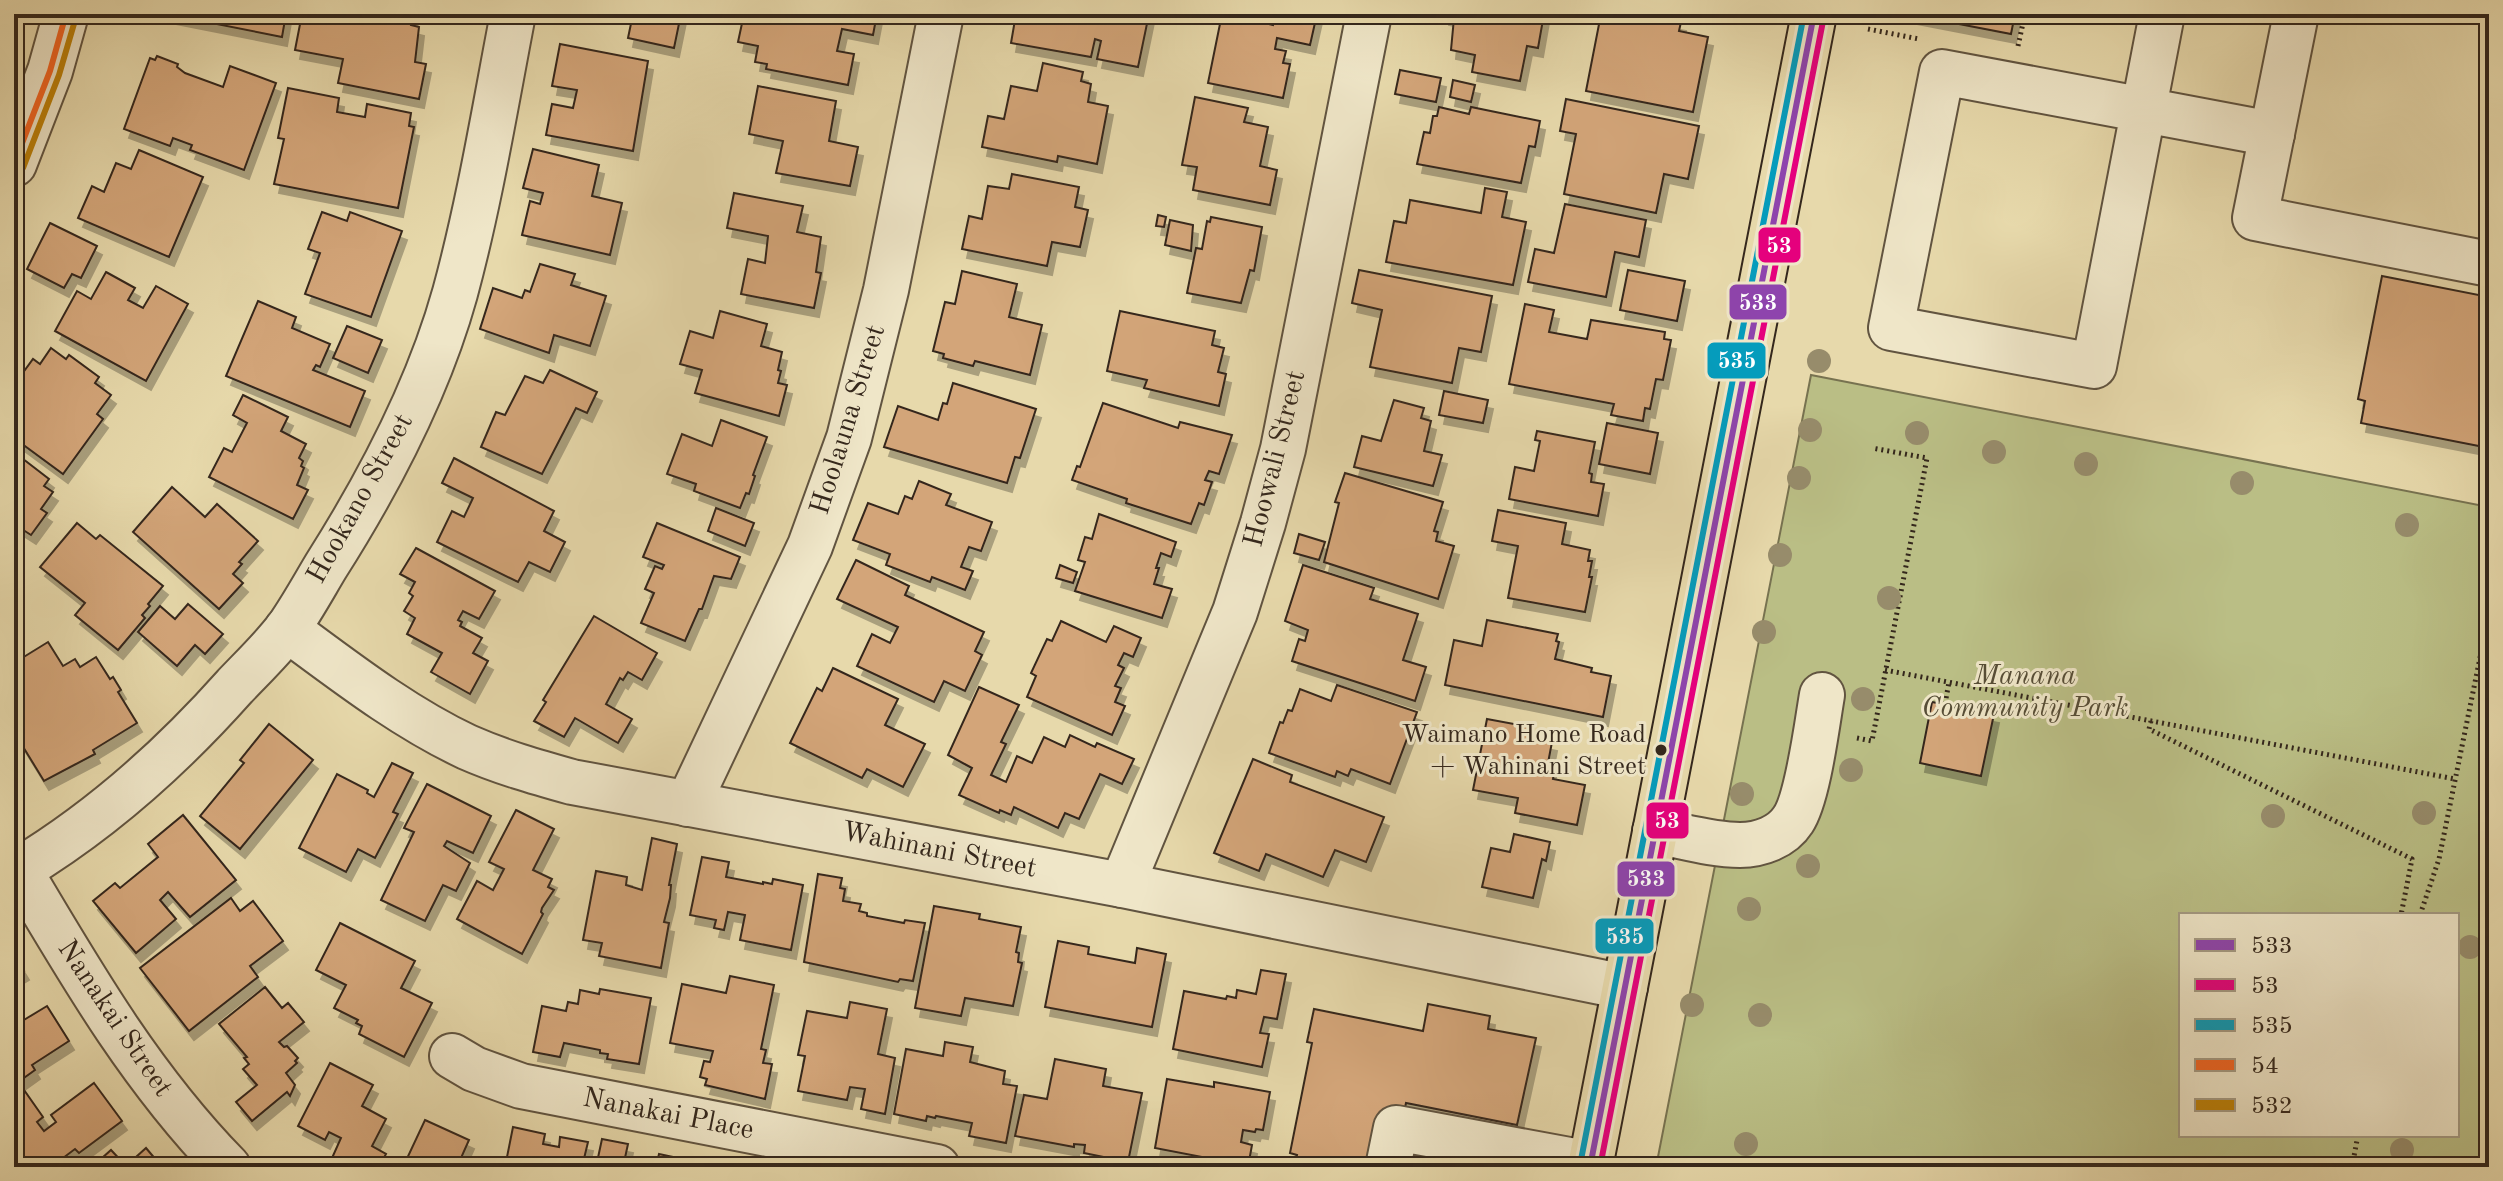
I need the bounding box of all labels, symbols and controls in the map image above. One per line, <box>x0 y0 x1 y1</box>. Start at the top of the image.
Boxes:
line badge: 53 <box>1757 226 1802 264</box>
text: 53 <box>1766 236 1792 258</box>
line badge: 533 <box>1728 283 1788 321</box>
text: 533 <box>1739 293 1777 315</box>
street label: Hoolauna Street <box>807 322 891 518</box>
line badge: 535 <box>1706 341 1767 380</box>
text: 535 <box>1718 351 1756 373</box>
street label: Hoowali Street <box>1240 368 1312 550</box>
street label: Hookano Street <box>303 409 419 589</box>
park label: Manana Community Park <box>1921 663 2129 723</box>
place label: Waimano Home Road + Wahinani Street <box>1402 722 1646 780</box>
marker: Waimano Home Road + Wahinani Street <box>1653 742 1669 758</box>
line badge: 53 <box>1645 801 1690 840</box>
text: 53 <box>1654 811 1680 833</box>
street label: Wahinani Street <box>839 818 1039 884</box>
line badge: 533 <box>1616 860 1676 898</box>
text: 533 <box>1627 869 1665 891</box>
legend <box>2179 913 2459 1137</box>
line badge: 535 <box>1594 917 1655 955</box>
text: 535 <box>1606 927 1644 949</box>
text: 533 <box>2251 935 2293 959</box>
street label: Nanakai Street <box>51 936 177 1102</box>
text: 53 <box>2251 975 2279 999</box>
text: 535 <box>2251 1015 2293 1039</box>
text: 54 <box>2251 1055 2279 1079</box>
street label: Nanakai Place <box>580 1085 756 1145</box>
text: 532 <box>2251 1095 2293 1119</box>

